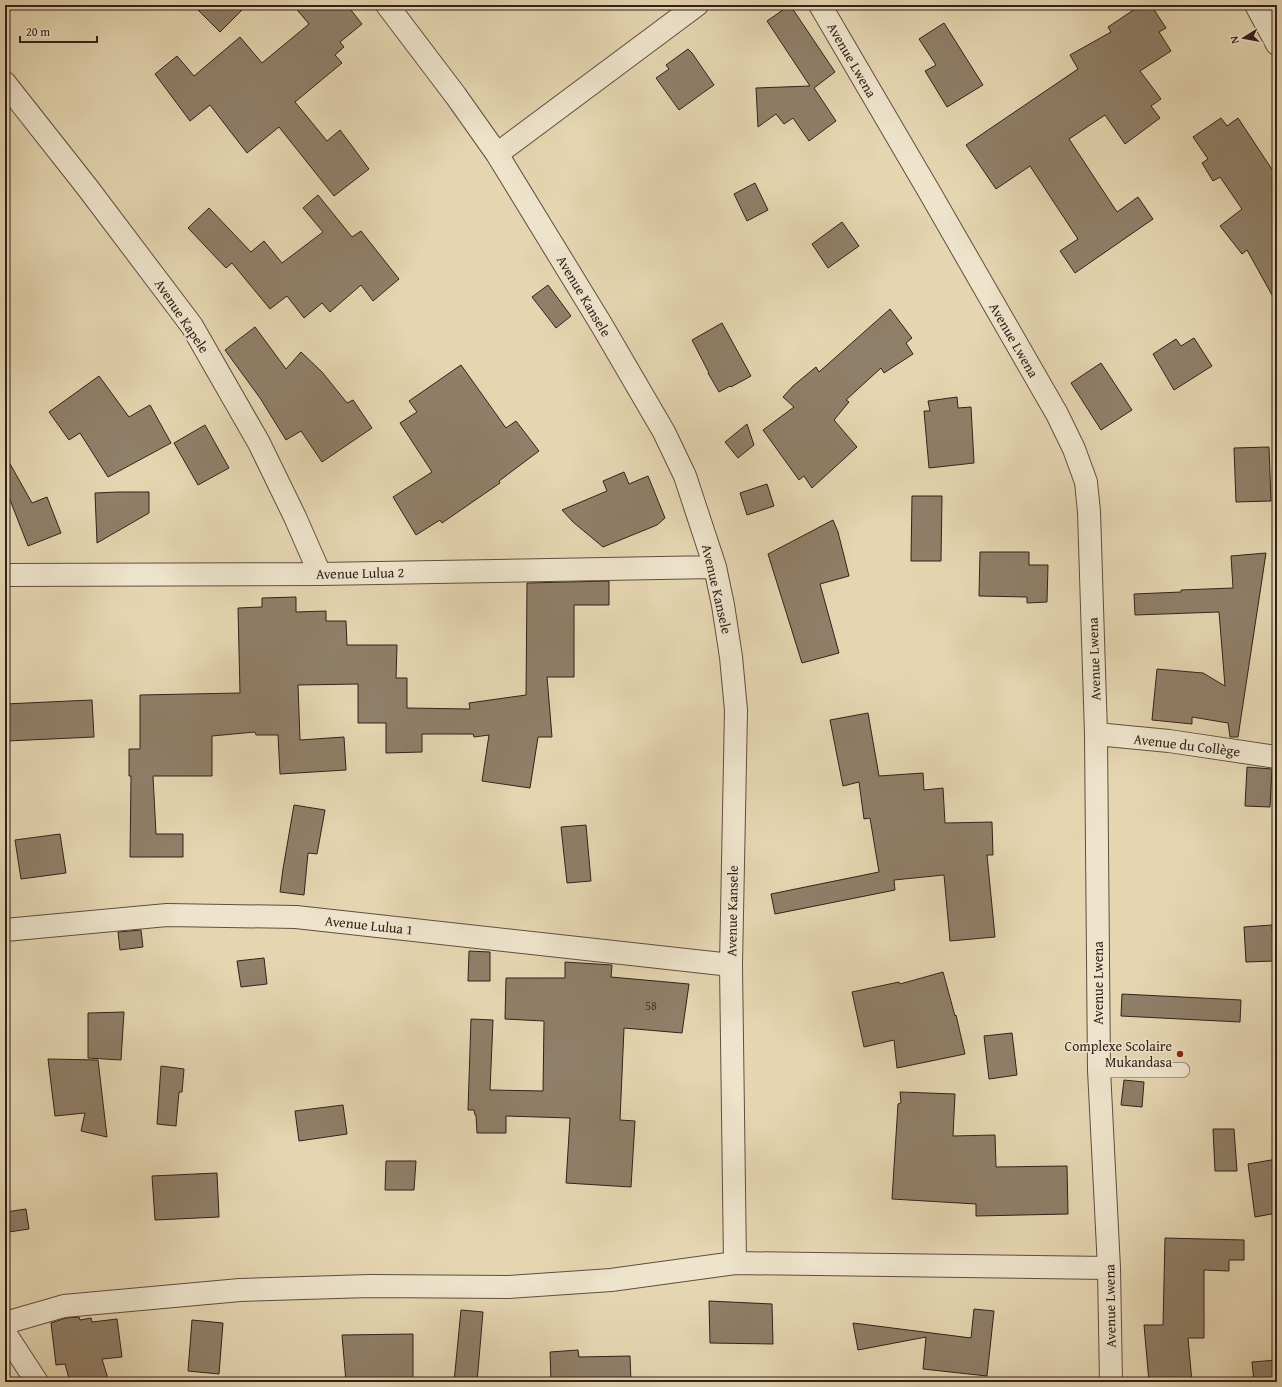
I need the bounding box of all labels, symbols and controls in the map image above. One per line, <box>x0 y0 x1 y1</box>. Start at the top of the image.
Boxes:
scale bar <box>20 18 97 44</box>
north arrow <box>1224 18 1264 58</box>
street label: Avenue Lwena <box>822 19 882 102</box>
text: 20 m <box>26 23 50 40</box>
text: N <box>1226 34 1243 45</box>
street label: Avenue Kansele <box>552 252 616 341</box>
street label: Avenue Kapele <box>150 275 214 357</box>
street label: Avenue Lwena <box>984 299 1044 382</box>
street label: Avenue Kansele <box>697 542 737 636</box>
street label: Avenue Lulua 2 <box>316 562 404 584</box>
street label: Avenue Lwena <box>1083 616 1105 701</box>
street label: Avenue du Collège <box>1133 729 1242 761</box>
street label: Avenue Kansele <box>721 865 743 957</box>
street label: Avenue Lulua 1 <box>324 910 414 940</box>
street label: Avenue Lwena <box>1088 941 1108 1025</box>
house number: 58 <box>645 997 657 1014</box>
place label: Complexe Scolaire Mukandasa <box>1065 1036 1172 1072</box>
marker: Complexe Scolaire Mukandasa <box>1175 1049 1185 1059</box>
street label: Avenue Lwena <box>1099 1264 1121 1348</box>

